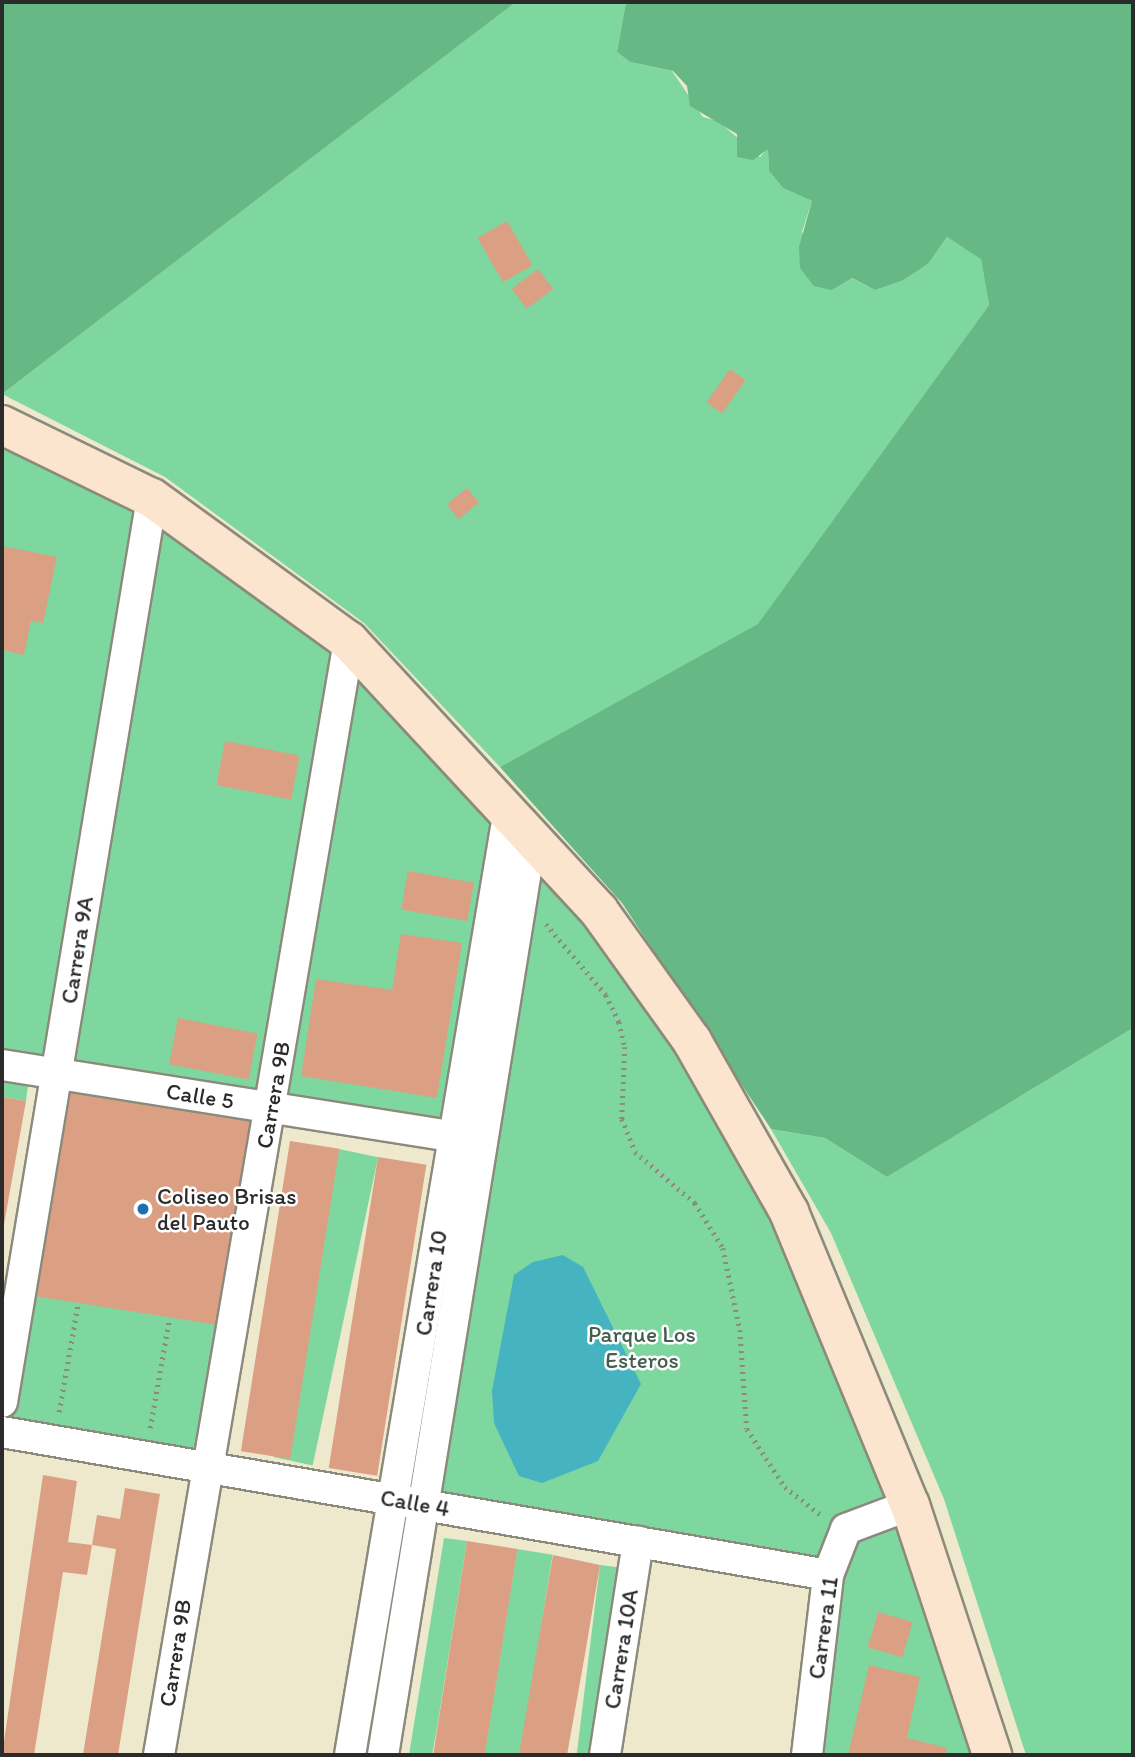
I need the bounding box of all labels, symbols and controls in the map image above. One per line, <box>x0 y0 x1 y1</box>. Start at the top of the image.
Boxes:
street label: Carrera 9A <box>55 894 99 1006</box>
street label: Carrera 9B <box>250 1039 296 1151</box>
street label: Calle 5 <box>164 1077 236 1115</box>
place label: Coliseo Brisas del Pauto <box>157 1182 296 1236</box>
marker: Coliseo Brisas del Pauto <box>135 1201 151 1217</box>
street label: Carrera 10 <box>409 1228 453 1338</box>
park label: Parque Los Esteros <box>588 1320 696 1374</box>
street label: Calle 4 <box>378 1483 452 1523</box>
street label: Carrera 11 <box>802 1575 844 1681</box>
street label: Carrera 10A <box>598 1587 644 1711</box>
street label: Carrera 9B <box>153 1597 197 1709</box>

